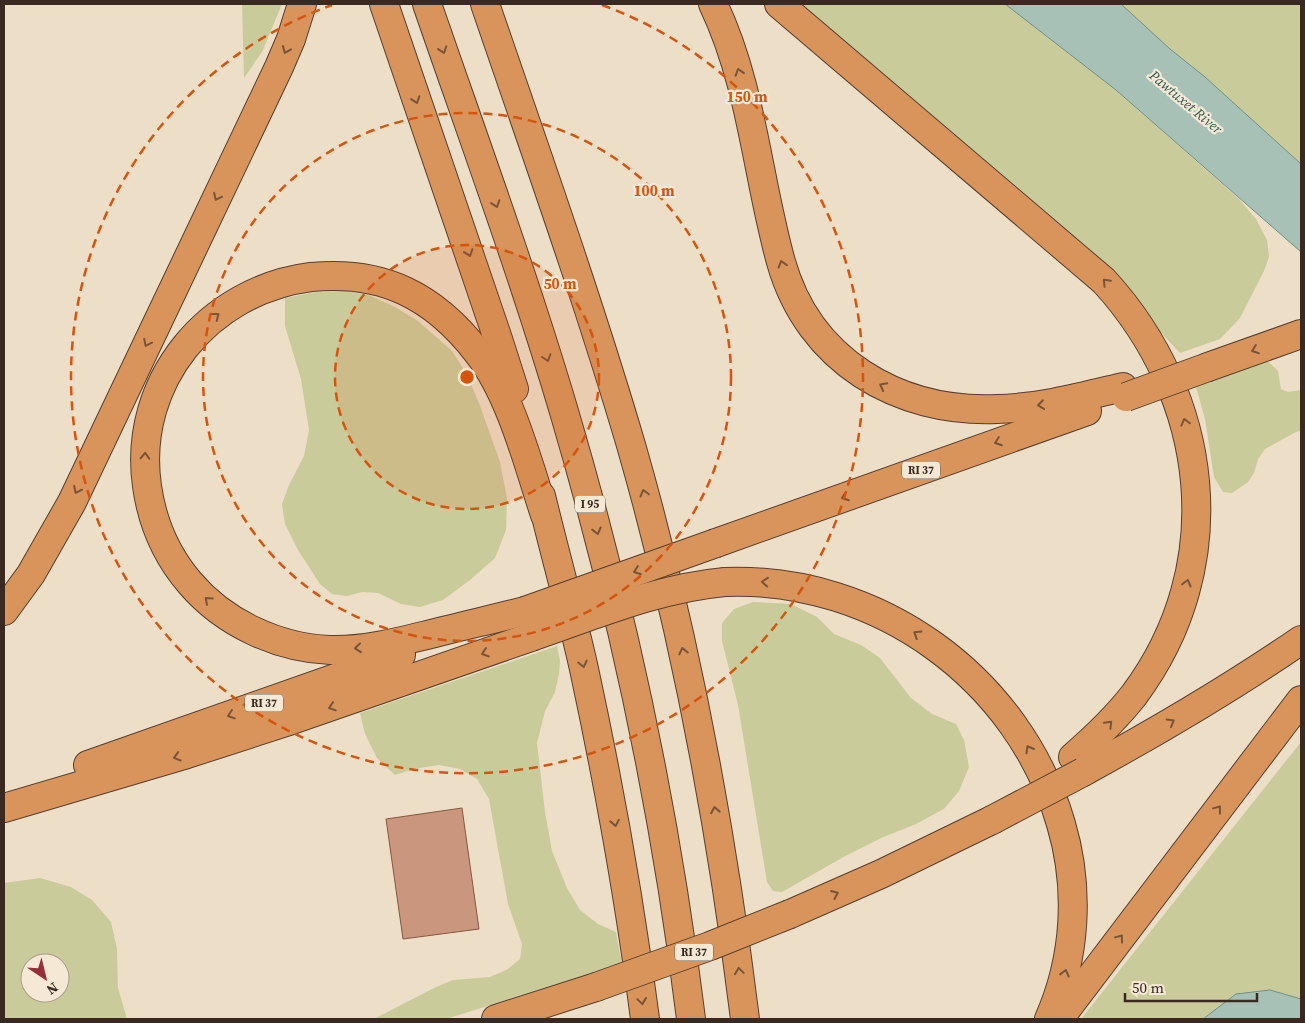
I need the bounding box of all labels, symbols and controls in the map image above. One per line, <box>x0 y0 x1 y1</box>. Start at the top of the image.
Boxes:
one-way arrow <box>282 45 293 54</box>
one-way arrow <box>437 45 447 54</box>
water label: Pawtuxet River <box>1145 65 1227 139</box>
one-way arrow <box>735 68 745 76</box>
text: 150 m <box>726 86 768 107</box>
one-way arrow <box>410 95 420 103</box>
text: 100 m <box>633 180 675 201</box>
one-way arrow <box>213 192 223 201</box>
one-way arrow <box>490 199 500 207</box>
one-way arrow <box>463 249 473 257</box>
one-way arrow <box>778 261 788 269</box>
text: 50 m <box>543 273 577 294</box>
one-way arrow <box>1103 279 1112 288</box>
one-way arrow <box>210 313 220 322</box>
one-way arrow <box>143 338 153 347</box>
one-way arrow <box>1252 344 1260 354</box>
one-way arrow <box>542 353 552 361</box>
centre of rings <box>458 368 476 386</box>
one-way arrow <box>879 382 888 392</box>
one-way arrow <box>1037 399 1045 410</box>
one-way arrow <box>1180 419 1190 427</box>
one-way arrow <box>994 436 1002 446</box>
one-way arrow <box>140 452 150 460</box>
road number: RI 37 <box>902 462 940 478</box>
one-way arrow <box>73 485 83 494</box>
one-way arrow <box>639 489 650 498</box>
one-way arrow <box>841 491 849 501</box>
road number: I 95 <box>575 496 605 512</box>
one-way arrow <box>591 526 602 535</box>
one-way arrow <box>634 566 642 576</box>
one-way arrow <box>761 577 769 588</box>
one-way arrow <box>1181 579 1192 588</box>
one-way arrow <box>204 597 213 606</box>
one-way arrow <box>913 631 923 640</box>
one-way arrow <box>354 643 362 654</box>
one-way arrow <box>678 646 689 655</box>
one-way arrow <box>481 647 490 657</box>
one-way arrow <box>577 660 588 669</box>
road number: RI 37 <box>245 694 283 711</box>
one-way arrow <box>328 701 336 711</box>
one-way arrow <box>228 709 236 719</box>
one-way arrow <box>1166 719 1175 729</box>
one-way arrow <box>1103 720 1112 729</box>
one-way arrow <box>1026 746 1036 755</box>
one-way arrow <box>173 751 182 761</box>
one-way arrow <box>1212 805 1221 815</box>
one-way arrow <box>710 806 720 815</box>
one-way arrow <box>609 819 619 828</box>
one-way arrow <box>830 890 839 901</box>
one-way arrow <box>1114 934 1123 944</box>
road number: RI 37 <box>675 944 713 960</box>
north arrow <box>20 953 70 1003</box>
one-way arrow <box>735 967 745 975</box>
one-way arrow <box>1059 969 1070 978</box>
scale bar <box>1125 970 1258 1002</box>
text: 50 m <box>1132 977 1164 998</box>
text: N <box>43 978 62 1000</box>
one-way arrow <box>636 998 647 1006</box>

